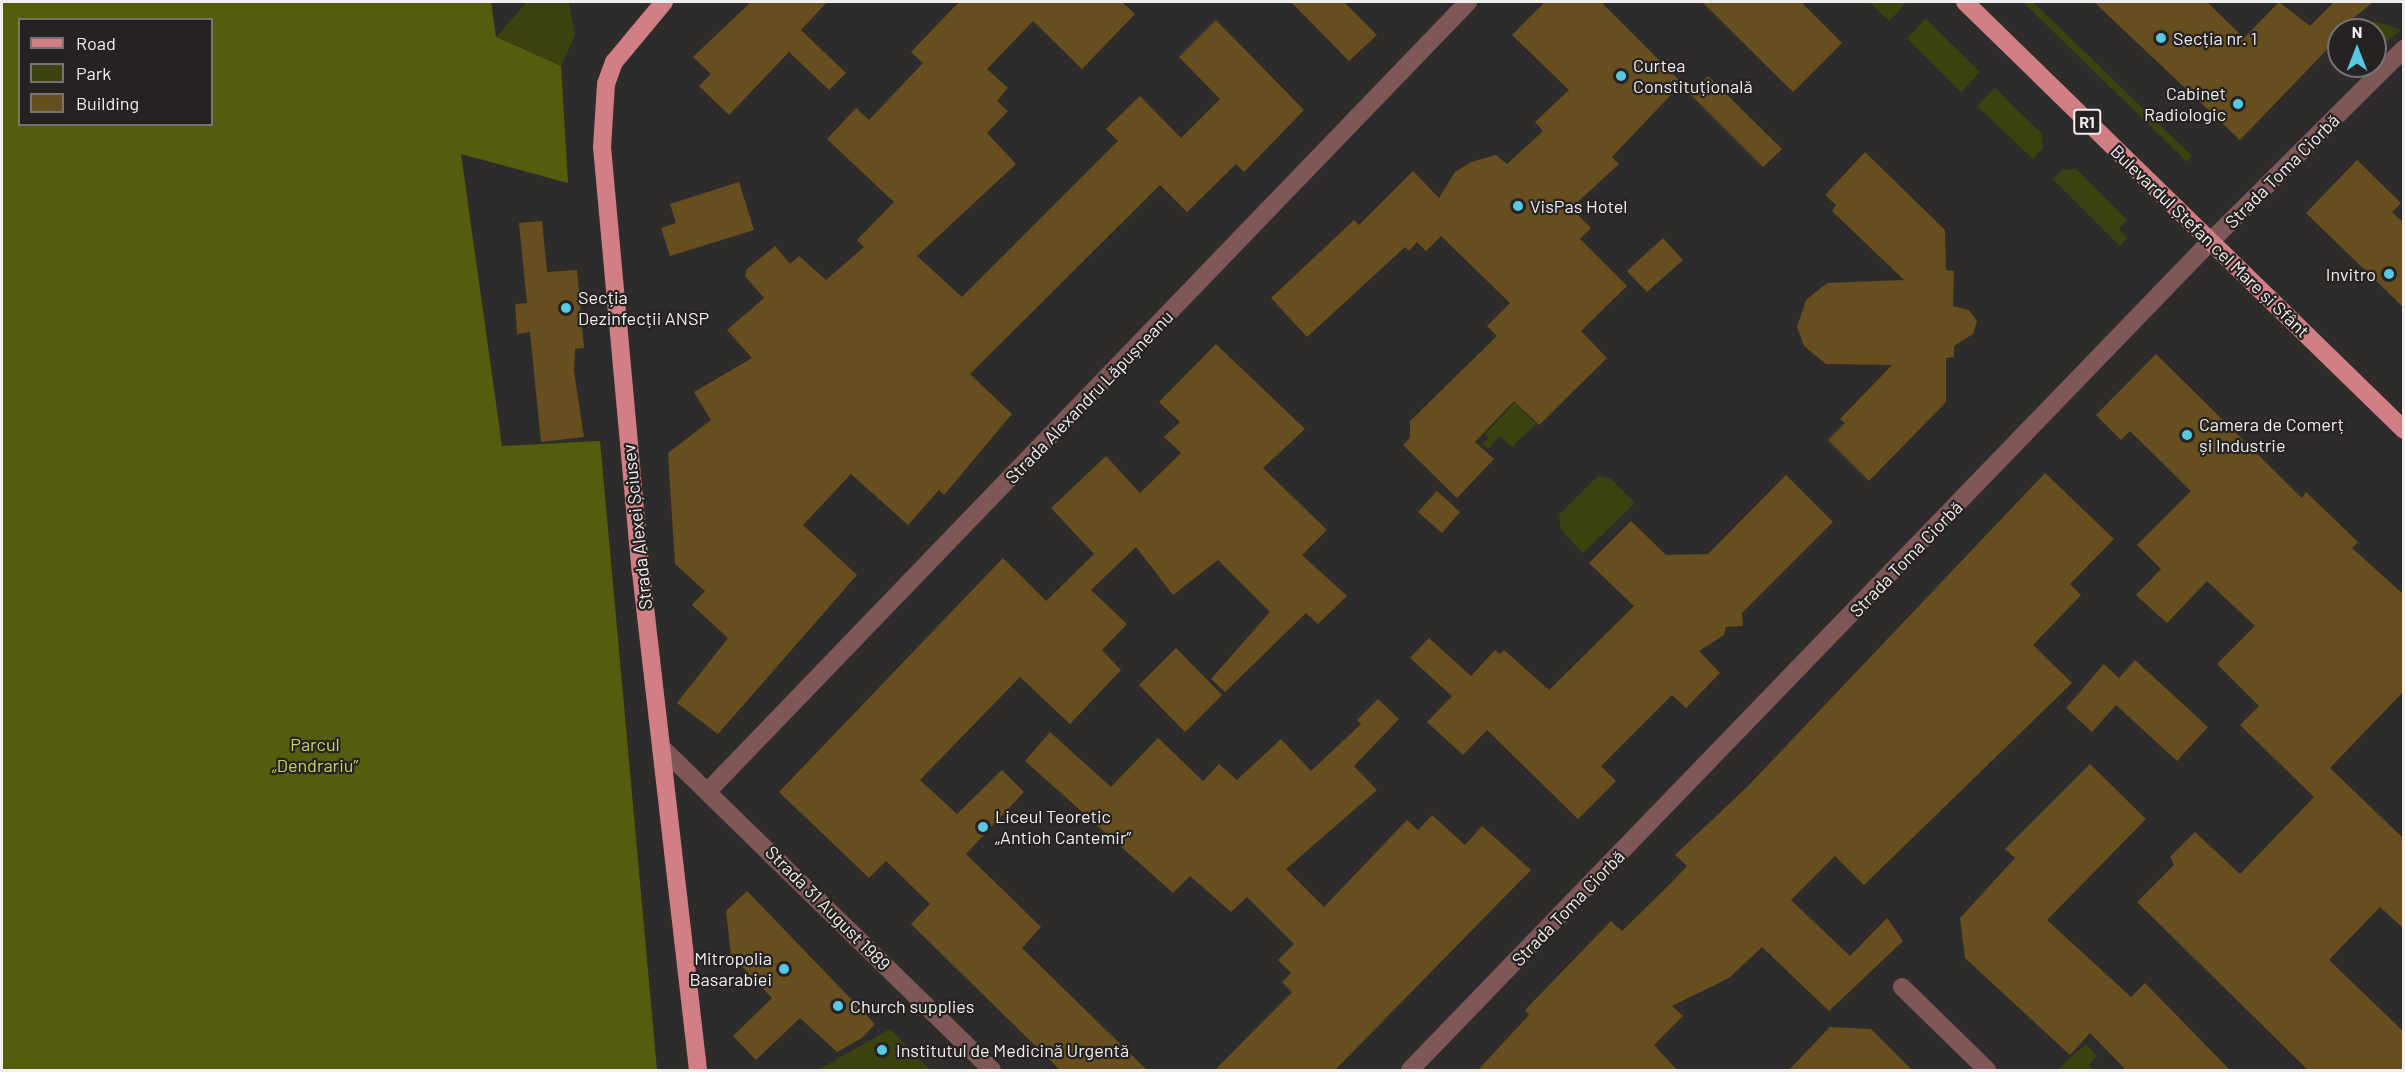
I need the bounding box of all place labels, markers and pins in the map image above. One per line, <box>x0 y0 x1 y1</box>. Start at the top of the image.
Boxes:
place label: Secția nr. 1 <box>2173 27 2257 49</box>
marker: Secția nr. 1 <box>2154 31 2168 45</box>
place label: Curtea Constituțională <box>1633 55 1753 98</box>
marker: Curtea Constituțională <box>1614 69 1628 83</box>
place label: Cabinet Radiologic <box>2144 83 2226 125</box>
marker: Cabinet Radiologic <box>2231 97 2245 111</box>
place label: VisPas Hotel <box>1530 195 1627 217</box>
marker: VisPas Hotel <box>1511 199 1525 213</box>
place label: Invitro <box>2326 263 2376 285</box>
marker: Invitro <box>2380 265 2398 283</box>
place label: Secția Dezinfecții ANSP <box>578 287 709 330</box>
marker: Secția Dezinfecții ANSP <box>559 301 573 315</box>
place label: Camera de Comerț și Industrie <box>2199 414 2344 456</box>
marker: Camera de Comerț și Industrie <box>2180 428 2194 442</box>
place label: Liceul Teoretic „Antioh Cantemir” <box>995 806 1131 848</box>
marker: Liceul Teoretic „Antioh Cantemir” <box>976 820 990 834</box>
place label: Mitropolia Basarabiei <box>689 948 772 990</box>
marker: Mitropolia Basarabiei <box>777 962 791 976</box>
place label: Church supplies <box>850 995 974 1017</box>
marker: Church supplies <box>831 999 845 1013</box>
place label: Institutul de Medicină Urgentă <box>896 1039 1129 1061</box>
marker: Institutul de Medicină Urgentă <box>873 1041 891 1059</box>

